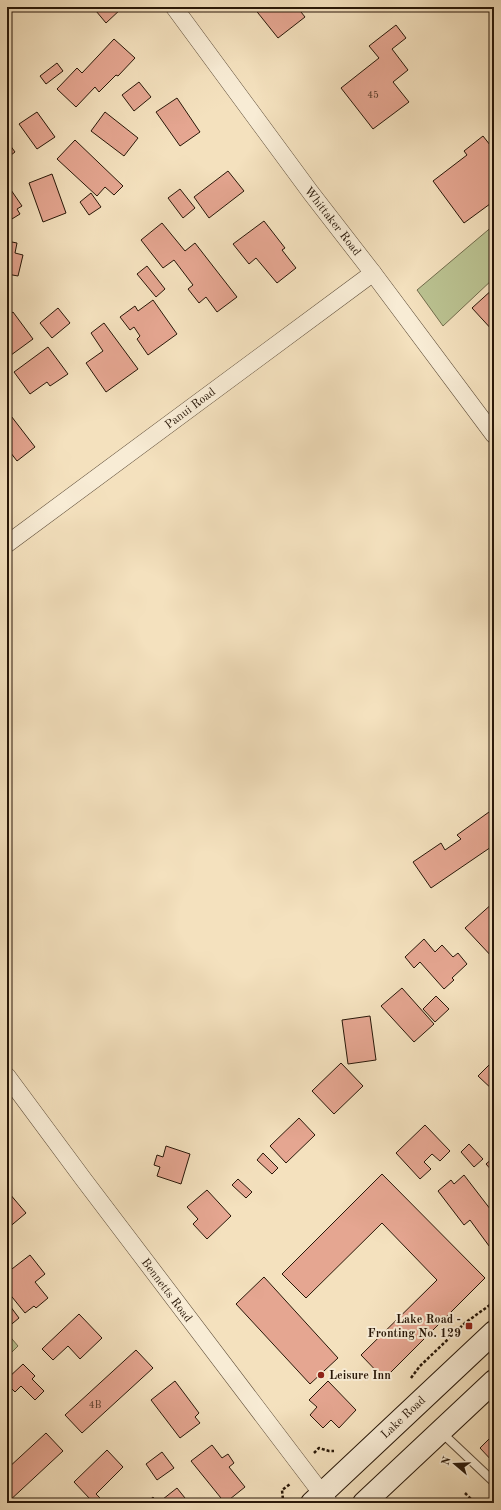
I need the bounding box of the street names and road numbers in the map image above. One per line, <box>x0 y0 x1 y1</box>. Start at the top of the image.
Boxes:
street label: Whittaker Road <box>302 185 363 258</box>
street label: Panui Road <box>163 386 218 432</box>
street label: Bennetts Road <box>139 1257 194 1325</box>
street label: Lake Road <box>379 1394 428 1441</box>

